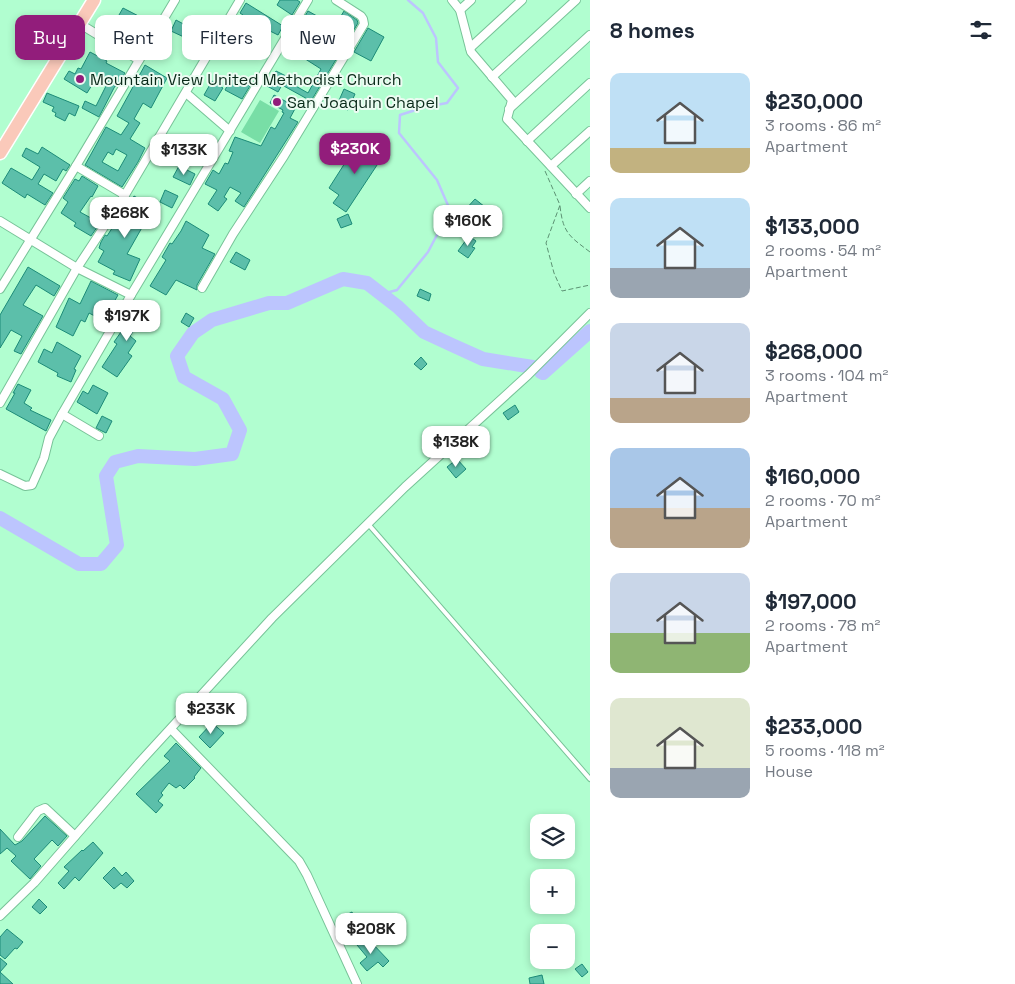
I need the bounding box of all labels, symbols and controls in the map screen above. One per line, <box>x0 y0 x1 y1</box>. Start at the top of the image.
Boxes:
chip: Buy <box>15 15 85 60</box>
chip: Rent <box>95 15 172 60</box>
chip: Filters <box>182 15 271 60</box>
chip: New <box>281 15 354 60</box>
icon: filters <box>967 16 995 44</box>
text: 8 homes <box>610 17 695 44</box>
place label: Mountain View United Methodist Church <box>90 69 402 90</box>
marker: Mountain View United Methodist Church <box>74 73 86 85</box>
text: $230,000 <box>765 88 863 115</box>
place label: San Joaquin Chapel <box>287 92 439 113</box>
icon: home <box>650 93 710 153</box>
marker: San Joaquin Chapel <box>271 96 283 108</box>
text: 3 rooms · 86 m² <box>765 115 881 136</box>
pin: $230K <box>320 132 390 175</box>
pin: $133K <box>149 134 219 176</box>
text: Apartment <box>765 136 848 157</box>
text: $230K <box>330 138 380 159</box>
text: $133K <box>161 139 207 160</box>
pin: $268K <box>90 196 160 239</box>
text: $268K <box>101 202 149 223</box>
pin: $160K <box>433 204 503 247</box>
text: $160K <box>444 210 492 231</box>
text: $133,000 <box>765 213 860 240</box>
icon: home <box>650 218 710 278</box>
text: 2 rooms · 54 m² <box>765 240 881 261</box>
text: Apartment <box>765 261 848 282</box>
pin: $197K <box>92 300 162 342</box>
text: $197K <box>104 305 150 326</box>
text: $268,000 <box>765 338 863 365</box>
icon: home <box>650 343 710 403</box>
text: 3 rooms · 104 m² <box>765 365 888 386</box>
text: Apartment <box>765 386 848 407</box>
pin: $138K <box>421 426 491 468</box>
text: $138K <box>433 431 479 452</box>
text: $160,000 <box>765 463 860 490</box>
icon: home <box>650 468 710 528</box>
text: 2 rooms · 70 m² <box>765 490 881 511</box>
text: Apartment <box>765 511 848 532</box>
text: $197,000 <box>765 588 857 615</box>
icon: home <box>650 593 710 653</box>
text: 2 rooms · 78 m² <box>765 615 880 636</box>
text: Apartment <box>765 636 848 657</box>
pin: $233K <box>176 692 246 735</box>
text: $233K <box>187 698 235 719</box>
text: $233,000 <box>765 713 862 740</box>
icon: home <box>650 718 710 778</box>
text: 5 rooms · 118 m² <box>765 740 885 761</box>
text: House <box>765 761 813 782</box>
map controls <box>530 814 575 969</box>
button: layers <box>530 814 575 859</box>
button: + <box>530 869 575 914</box>
pin: $208K <box>336 912 406 955</box>
text: $208K <box>346 918 396 939</box>
button: − <box>530 924 575 969</box>

